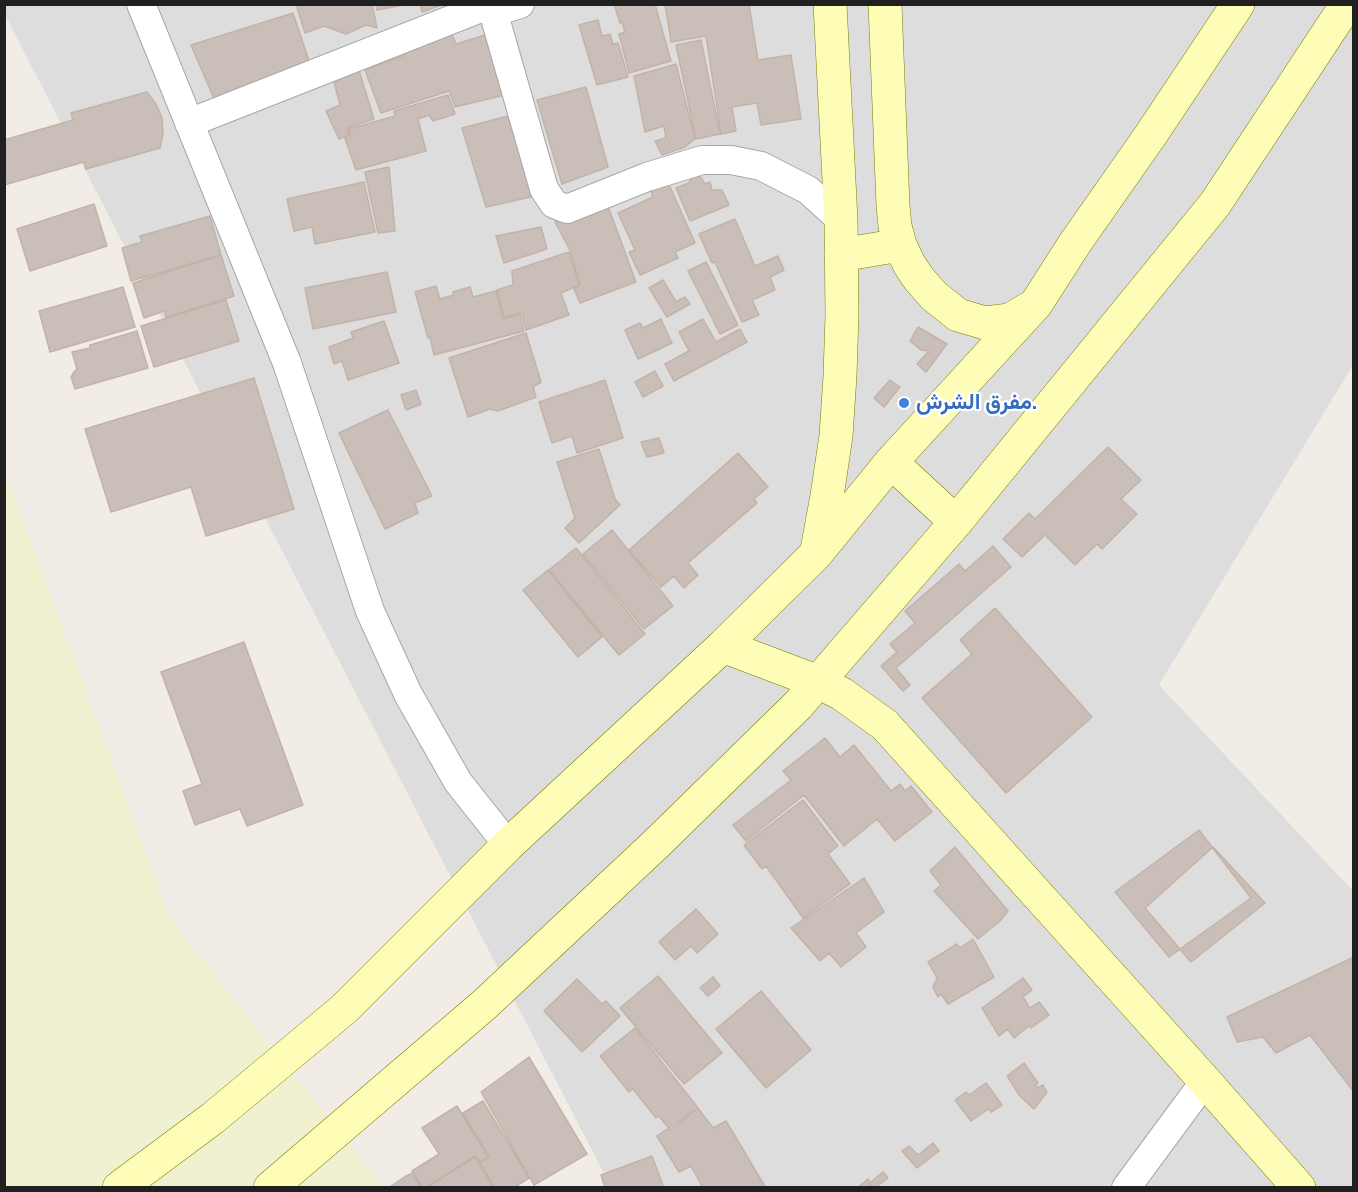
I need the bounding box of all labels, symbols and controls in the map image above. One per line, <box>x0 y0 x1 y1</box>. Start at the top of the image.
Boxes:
place label: مفرق الشرش. <box>916 390 1037 416</box>
marker: مفرق الشرش. <box>897 396 911 410</box>

